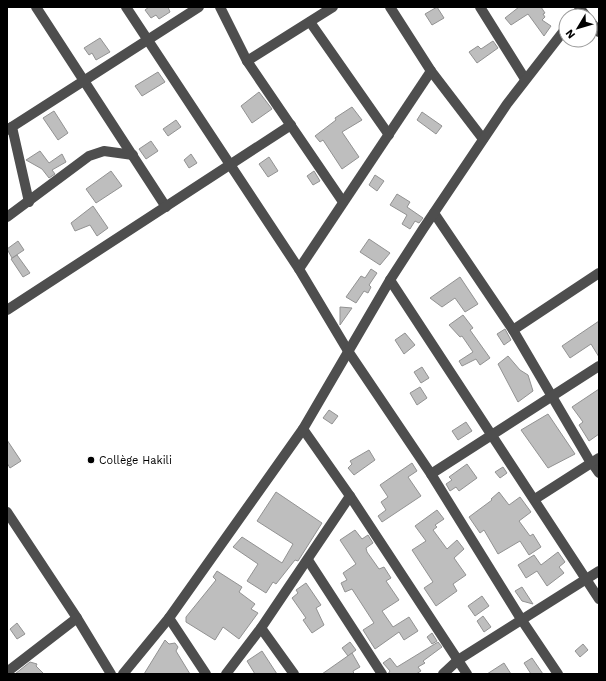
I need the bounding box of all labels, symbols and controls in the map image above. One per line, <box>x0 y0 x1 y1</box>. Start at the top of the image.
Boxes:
north arrow <box>558 8 598 48</box>
text: N <box>563 27 578 41</box>
place label: Collège Hakili <box>99 454 172 467</box>
marker: Collège Hakili <box>86 455 96 465</box>

